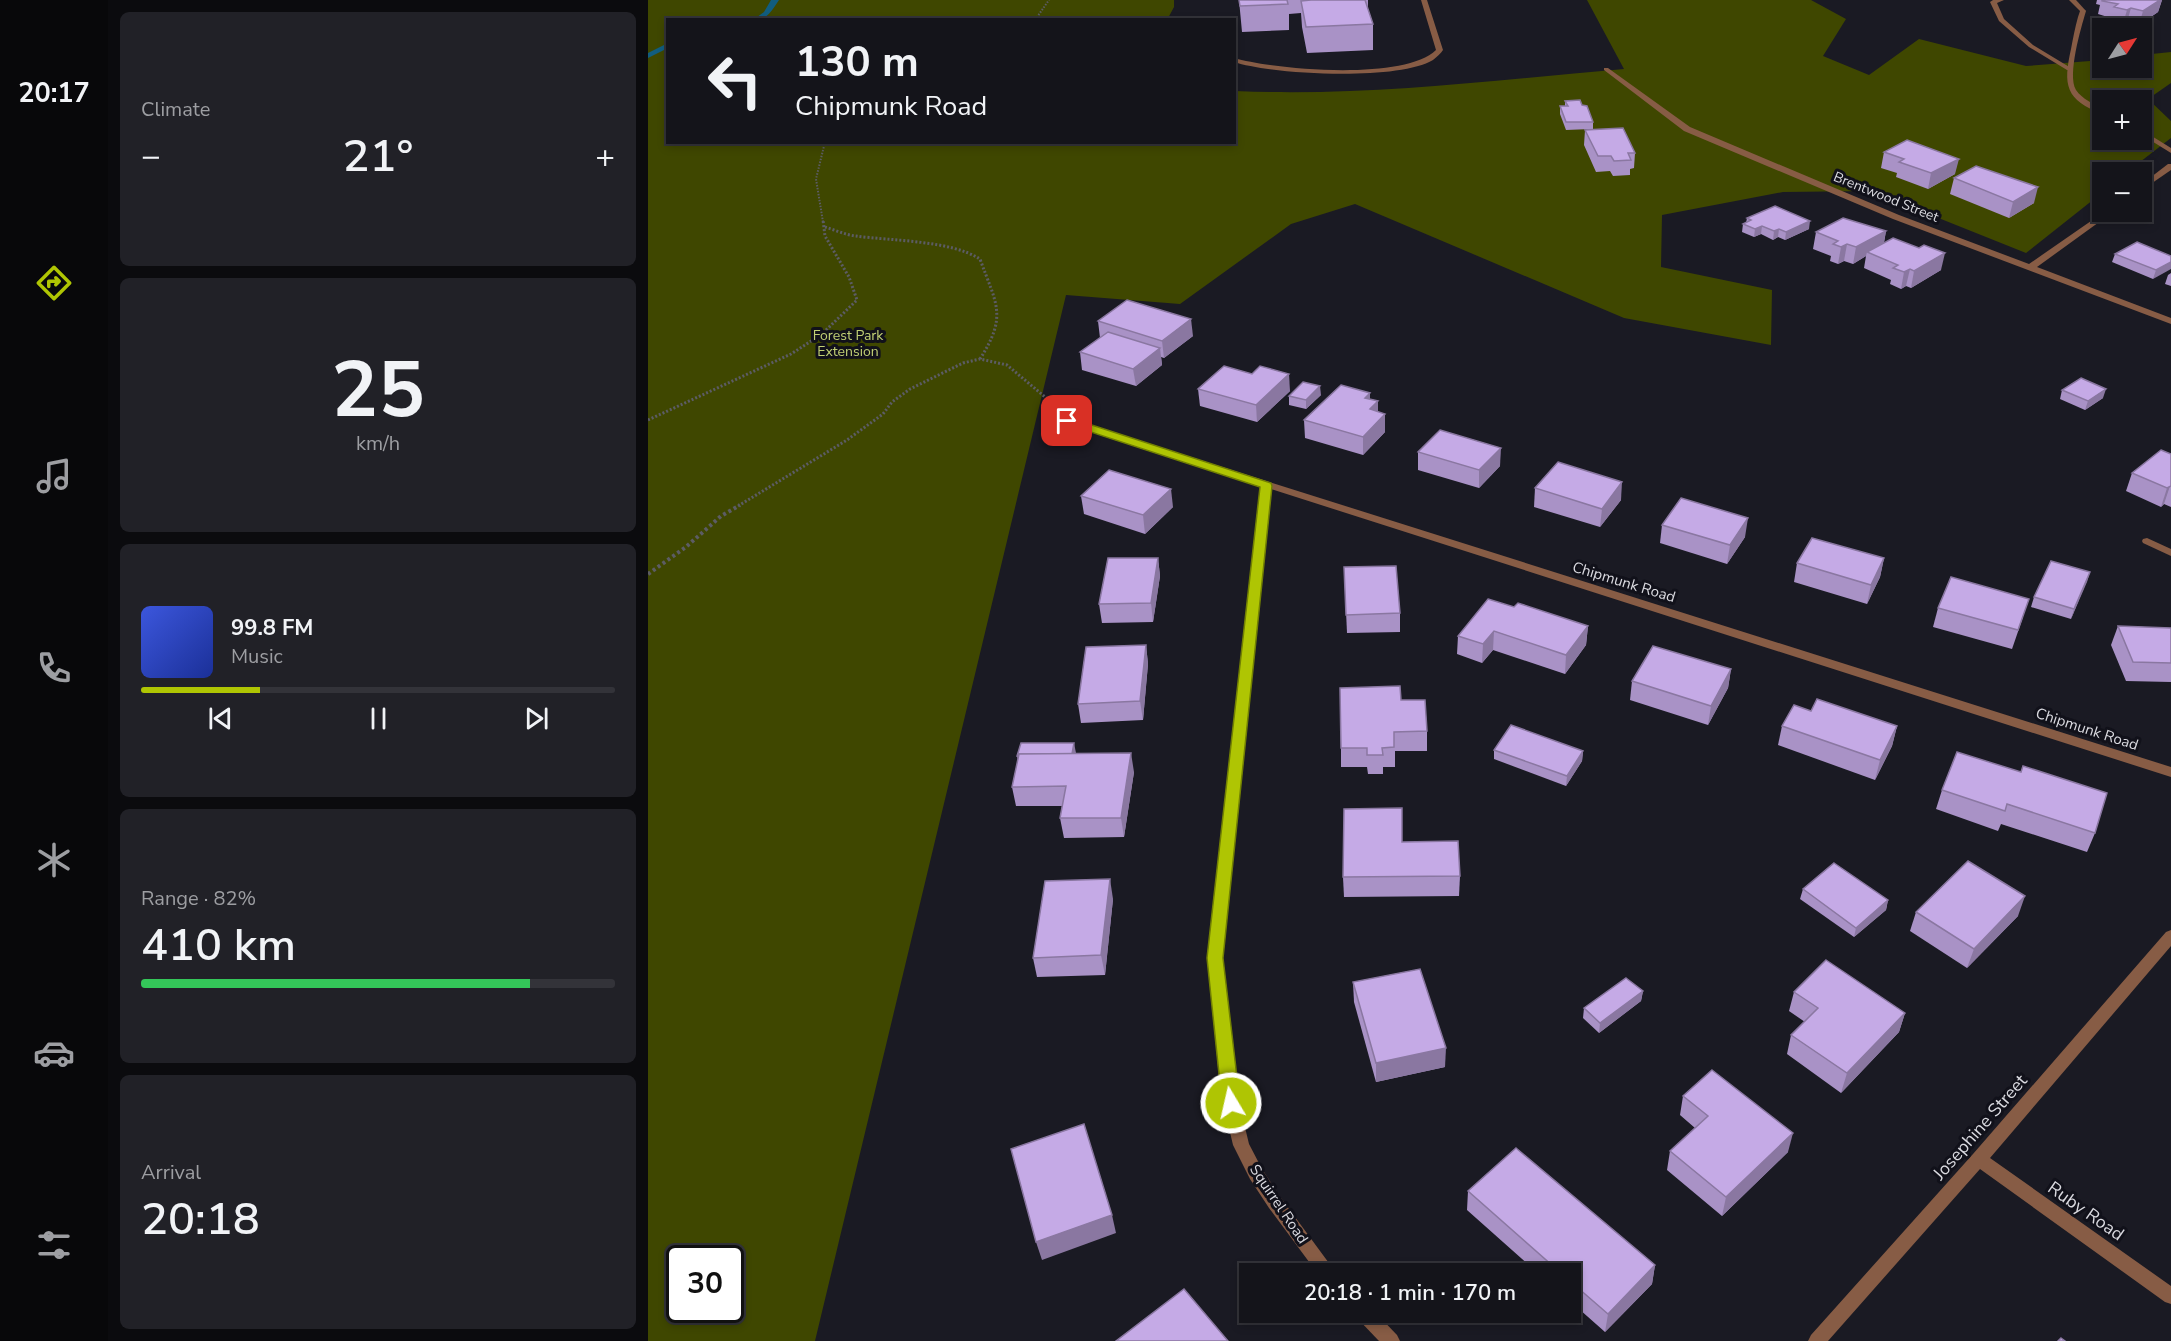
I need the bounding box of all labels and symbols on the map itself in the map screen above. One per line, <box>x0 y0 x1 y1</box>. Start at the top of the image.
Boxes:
north arrow <box>2092 18 2152 78</box>
street label: Brentwood Street <box>1831 167 1942 227</box>
park label: Forest Park Extension <box>813 326 884 361</box>
pin <box>1041 395 1092 446</box>
street label: Chipmunk Road <box>1570 557 1678 607</box>
street label: Chipmunk Road <box>2033 703 2141 755</box>
street label: Josephine Street <box>1927 1069 2033 1186</box>
position arrow <box>1199 1071 1263 1135</box>
street label: Squirrel Road <box>1245 1160 1313 1248</box>
street label: Ruby Road <box>2043 1176 2129 1246</box>
speed limit sign: 30 <box>666 1245 744 1323</box>

